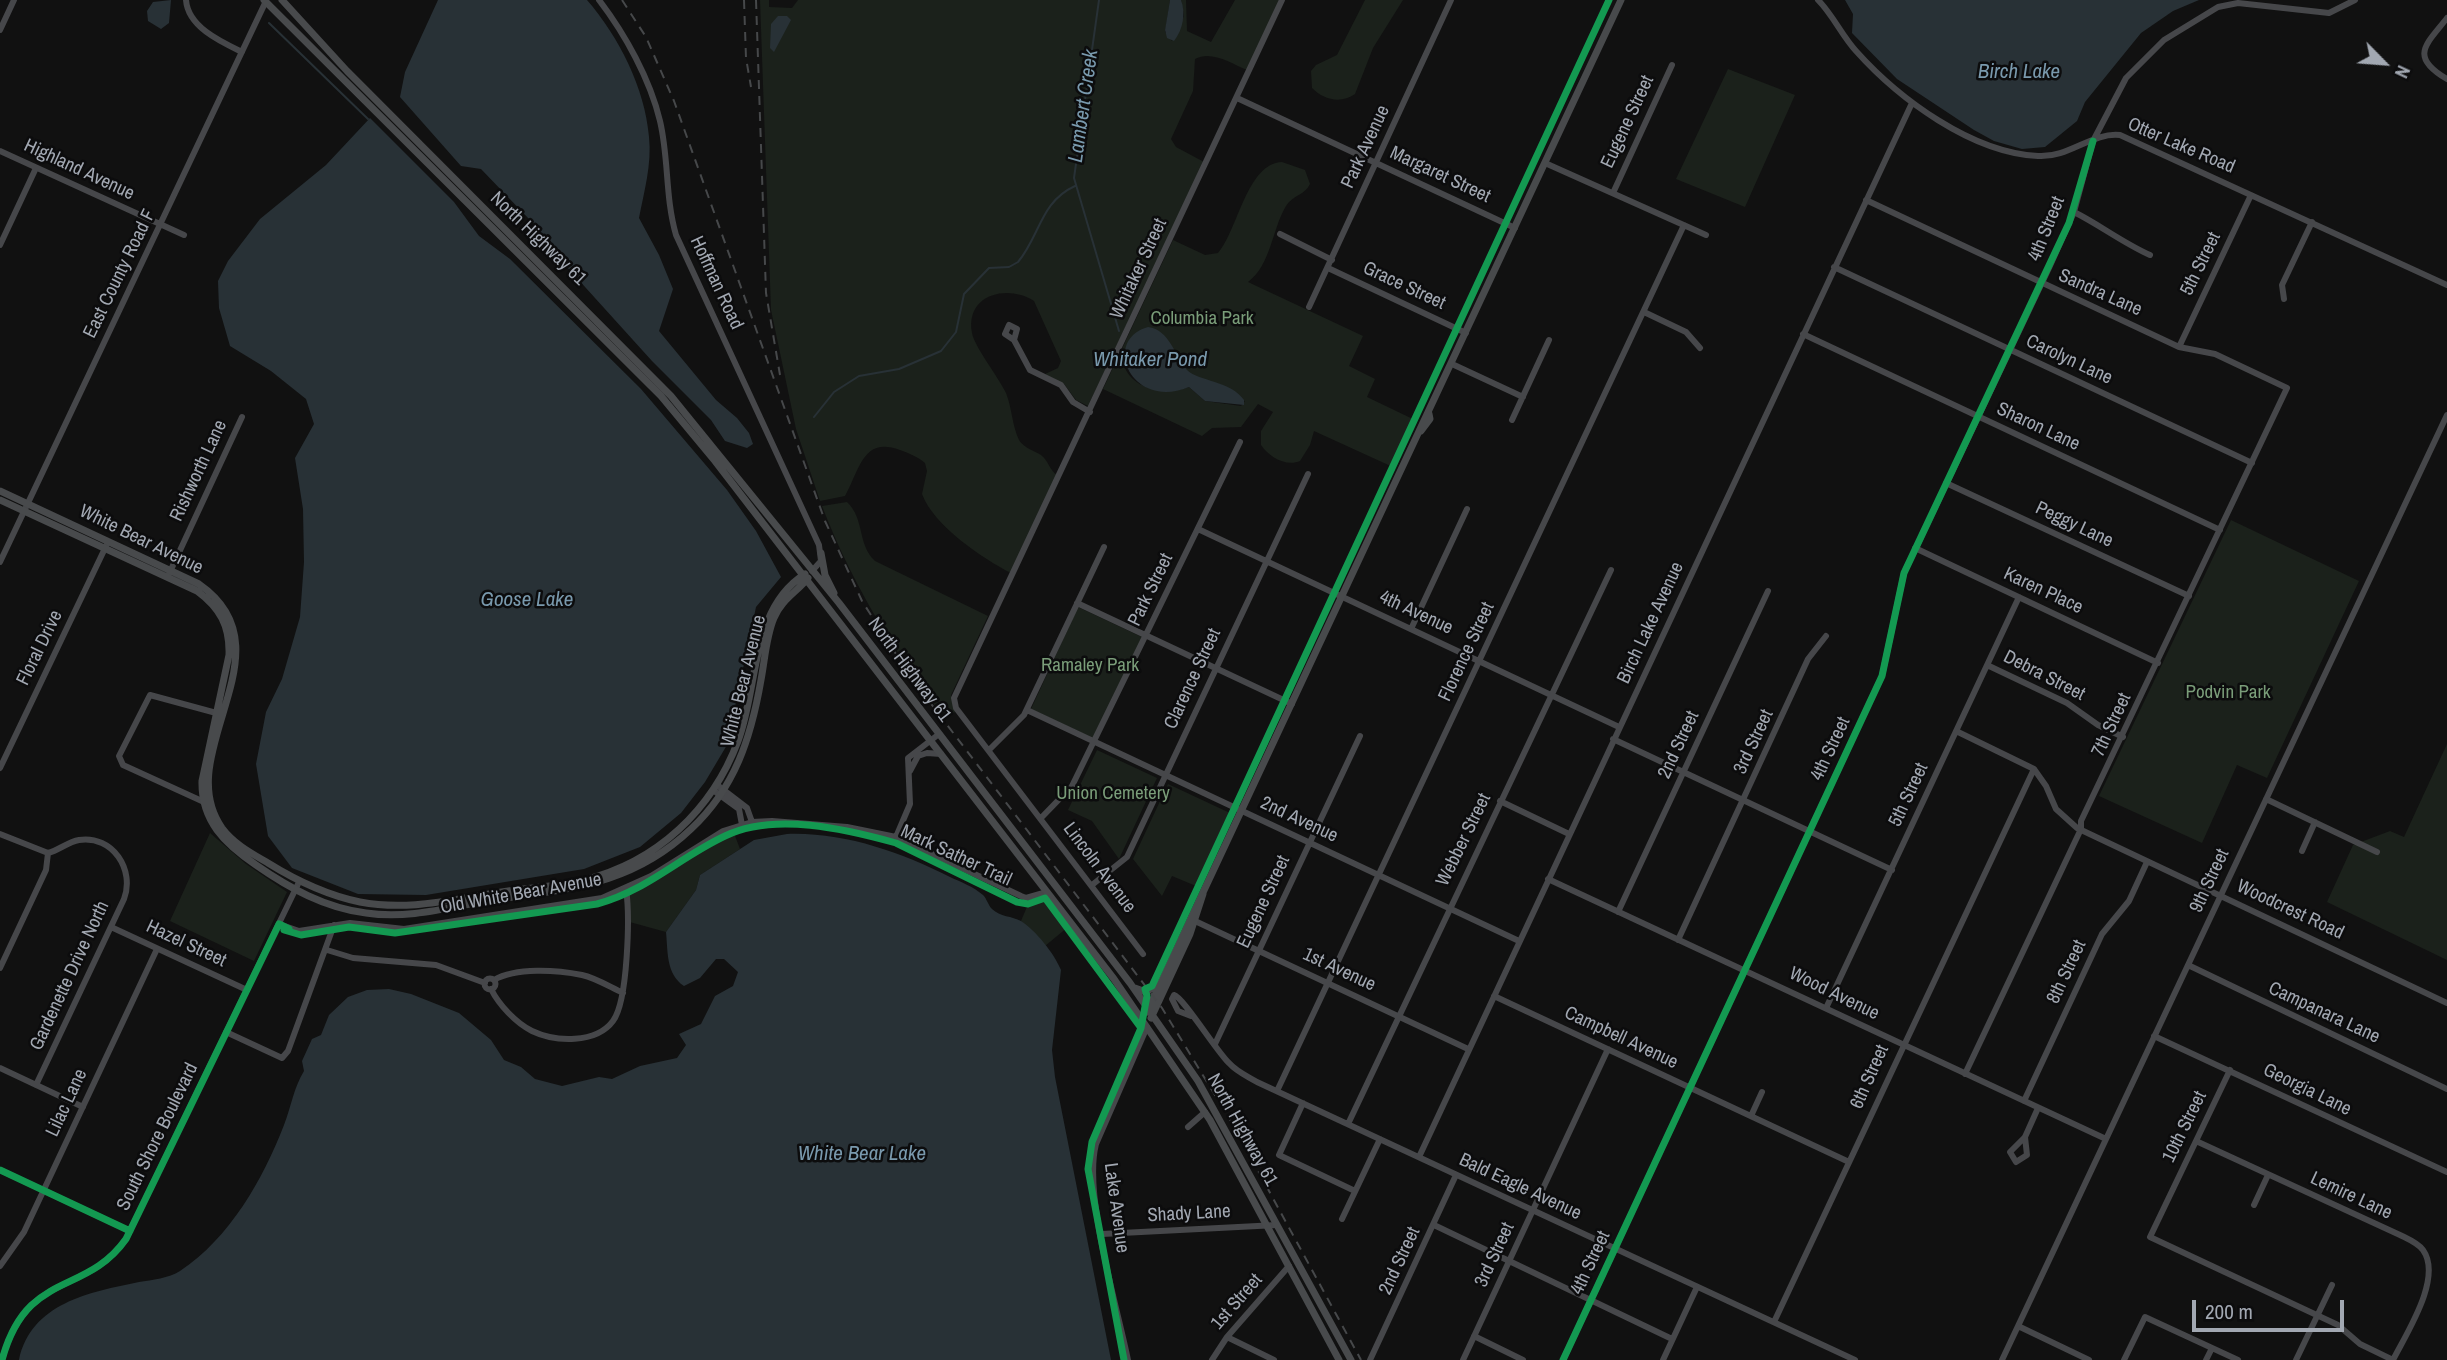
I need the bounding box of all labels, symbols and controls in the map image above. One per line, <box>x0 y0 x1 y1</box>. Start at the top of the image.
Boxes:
north arrow <box>2349 28 2419 98</box>
water label: Lambert Creek <box>1064 48 1104 164</box>
water label: Birch Lake <box>1978 59 2060 85</box>
text: N <box>2389 61 2417 82</box>
street label: Eugene Street <box>1597 72 1659 172</box>
street label: Park Avenue <box>1337 102 1395 192</box>
street label: Otter Lake Road <box>2124 113 2238 179</box>
street label: Highland Avenue <box>20 134 138 206</box>
street label: Margaret Street <box>1386 142 1494 208</box>
street label: North Highway 61 <box>485 187 591 291</box>
street label: 4th Street <box>2024 193 2070 265</box>
street label: East County Road F <box>79 206 161 342</box>
street label: Whitaker Street <box>1106 215 1172 323</box>
street label: 5th Street <box>2176 229 2226 299</box>
street label: Hoffman Road <box>684 233 748 333</box>
street label: Grace Street <box>1359 257 1449 315</box>
street label: Sandra Lane <box>2055 264 2145 322</box>
park label: Columbia Park <box>1150 308 1254 330</box>
street label: Carolyn Lane <box>2022 330 2116 390</box>
water label: Whitaker Pond <box>1093 347 1207 373</box>
street label: Sharon Lane <box>1993 398 2083 456</box>
street label: Rishworth Lane <box>166 417 232 525</box>
street label: Peggy Lane <box>2031 497 2117 553</box>
street label: White Bear Avenue <box>75 500 207 580</box>
street label: Park Street <box>1124 550 1178 630</box>
street label: Birch Lake Avenue <box>1613 559 1689 687</box>
street label: Karen Place <box>2000 563 2086 619</box>
street label: 4th Avenue <box>1376 586 1456 640</box>
water label: Goose Lake <box>481 587 573 613</box>
street label: Florence Street <box>1434 599 1500 705</box>
street label: Floral Drive <box>12 607 68 689</box>
street label: White Bear Avenue <box>717 613 771 749</box>
street label: North Highway 61 <box>862 613 956 727</box>
street label: Clarence Street <box>1160 625 1226 733</box>
street label: Debra Street <box>1999 646 2089 706</box>
park label: Ramaley Park <box>1041 655 1139 677</box>
park label: Podvin Park <box>2186 682 2270 704</box>
street label: 7th Street <box>2087 690 2137 760</box>
street label: 3rd Street <box>1729 706 1779 778</box>
street label: 2nd Street <box>1653 708 1705 782</box>
street label: 4th Street <box>1806 714 1856 784</box>
street label: 5th Street <box>1884 760 1934 830</box>
park label: Union Cemetery <box>1056 783 1170 805</box>
street label: Webber Street <box>1432 790 1496 890</box>
street label: 2nd Avenue <box>1257 792 1341 848</box>
street label: Lincoln Avenue <box>1058 818 1140 918</box>
street label: Mark Sather Trail <box>897 820 1015 892</box>
street label: 9th Street <box>2185 846 2235 916</box>
street label: Eugene Street <box>1233 852 1295 952</box>
street label: Old White Bear Avenue <box>439 869 603 919</box>
street label: Woodcrest Road <box>2233 875 2347 945</box>
street label: Gardenette Drive North <box>25 898 115 1054</box>
street label: Hazel Street <box>142 916 230 972</box>
street label: 8th Street <box>2042 937 2092 1007</box>
street label: 1st Avenue <box>1299 943 1379 997</box>
street label: Wood Avenue <box>1785 962 1883 1026</box>
street label: Campanara Lane <box>2265 977 2383 1049</box>
street label: Campbell Avenue <box>1561 1002 1681 1074</box>
street label: 6th Street <box>1846 1042 1894 1112</box>
street label: Georgia Lane <box>2259 1059 2355 1121</box>
street label: South Shore Boulevard <box>112 1060 204 1214</box>
street label: Lilac Lane <box>41 1066 93 1140</box>
street label: North Highway 61 <box>1202 1070 1282 1190</box>
street label: 10th Street <box>2158 1088 2212 1166</box>
water label: White Bear Lake <box>798 1141 926 1167</box>
street label: Bald Eagle Avenue <box>1455 1149 1585 1225</box>
street label: Lake Avenue <box>1098 1162 1134 1254</box>
street label: Lemire Lane <box>2307 1167 2395 1225</box>
street label: Shady Lane <box>1147 1200 1231 1228</box>
street label: 3rd Street <box>1470 1219 1520 1291</box>
street label: 2nd Street <box>1374 1224 1426 1298</box>
street label: 4th Street <box>1566 1228 1616 1298</box>
street label: 1st Street <box>1207 1269 1267 1335</box>
scale bar <box>2195 1286 2347 1330</box>
text: 200 m <box>2205 1297 2253 1326</box>

